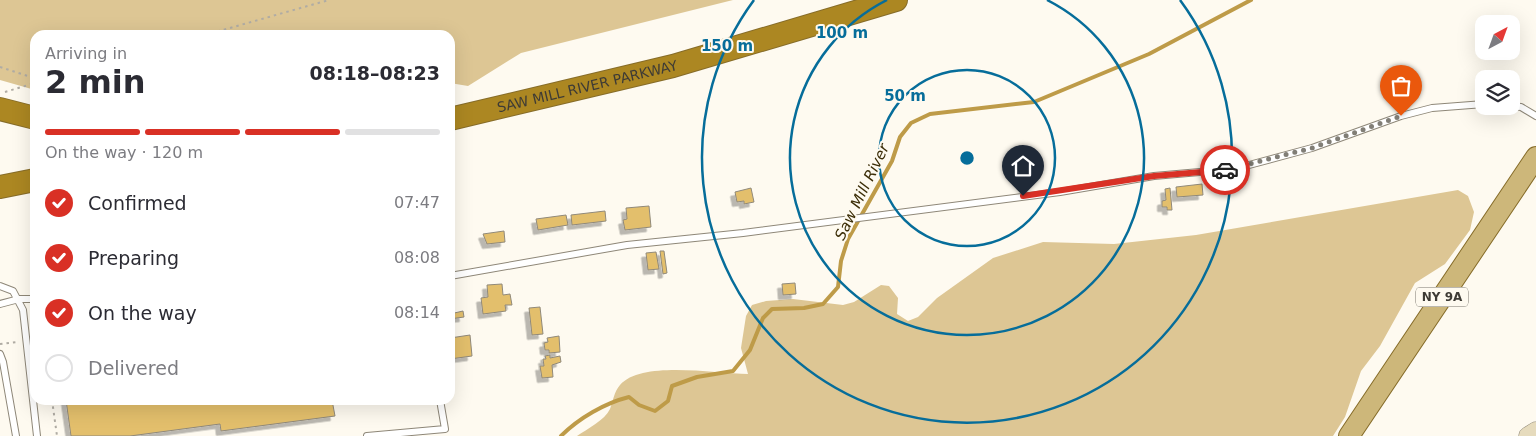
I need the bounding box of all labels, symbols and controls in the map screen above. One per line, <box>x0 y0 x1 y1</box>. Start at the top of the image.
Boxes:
north arrow <box>1475 15 1520 60</box>
map controls <box>1475 15 1520 115</box>
text: 100 m <box>816 24 868 42</box>
text: 150 m <box>701 37 753 55</box>
text: Arriving in <box>45 44 127 63</box>
street label: SAW MILL RIVER PARKWAY <box>495 57 679 116</box>
text: 08:18–08:23 <box>310 62 440 84</box>
text: 2 min <box>45 63 146 101</box>
pin <box>1380 65 1422 116</box>
button: layers <box>1475 70 1520 115</box>
icon: bag <box>1387 72 1415 100</box>
text: 50 m <box>884 87 926 105</box>
water label: Saw Mill River <box>831 140 893 243</box>
text: On the way · 120 m <box>45 143 203 162</box>
pin <box>1002 145 1044 196</box>
courier <box>1200 145 1250 195</box>
centre of rings <box>958 149 976 167</box>
icon: home <box>1009 152 1037 180</box>
icon: car <box>1211 156 1239 184</box>
icon: check <box>45 189 73 217</box>
text: Confirmed <box>88 192 187 214</box>
text: 07:47 <box>394 193 440 212</box>
icon: check <box>45 244 73 272</box>
text: Preparing <box>88 247 179 269</box>
text: 08:08 <box>394 248 440 267</box>
road number: NY 9A <box>1416 288 1468 306</box>
icon: check <box>45 299 73 327</box>
text: On the way <box>88 302 197 324</box>
text: 08:14 <box>394 303 440 322</box>
text: Delivered <box>88 357 179 379</box>

